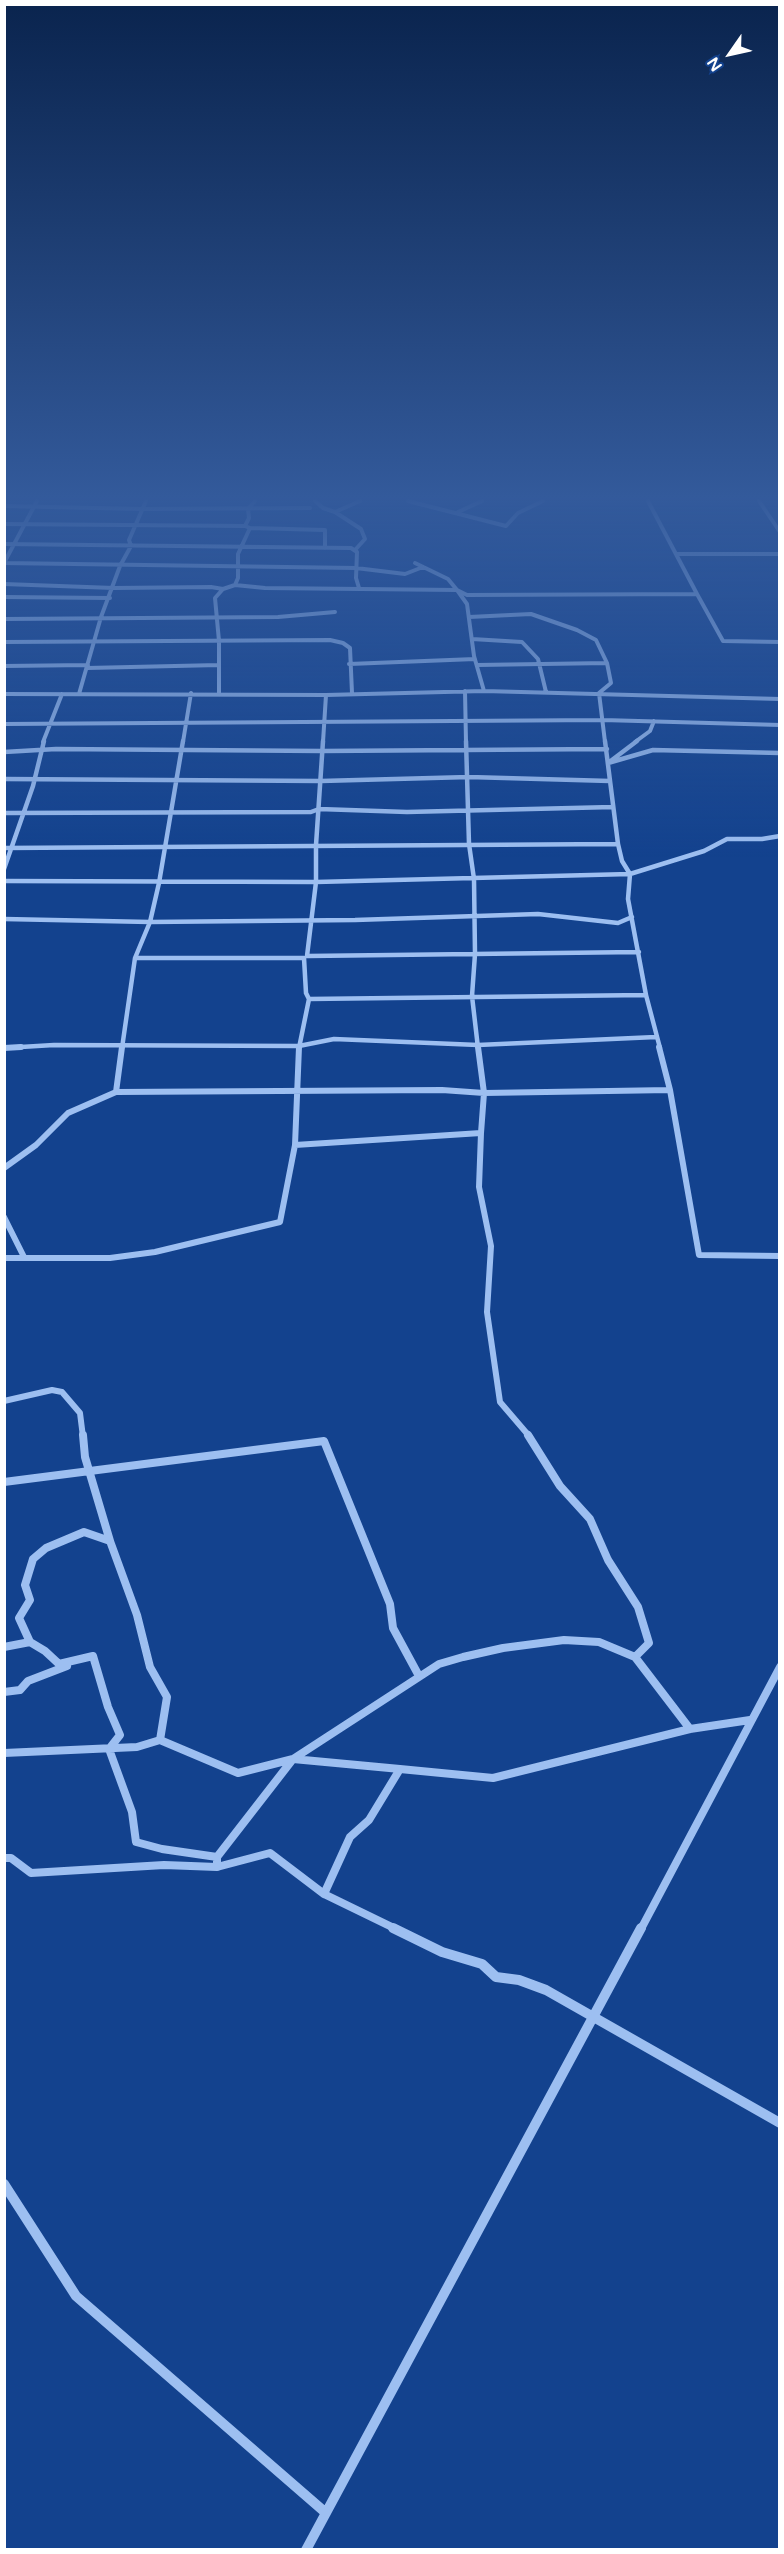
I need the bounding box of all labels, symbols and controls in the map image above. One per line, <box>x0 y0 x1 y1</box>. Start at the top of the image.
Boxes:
north arrow <box>700 24 760 84</box>
text: N <box>703 53 727 75</box>

